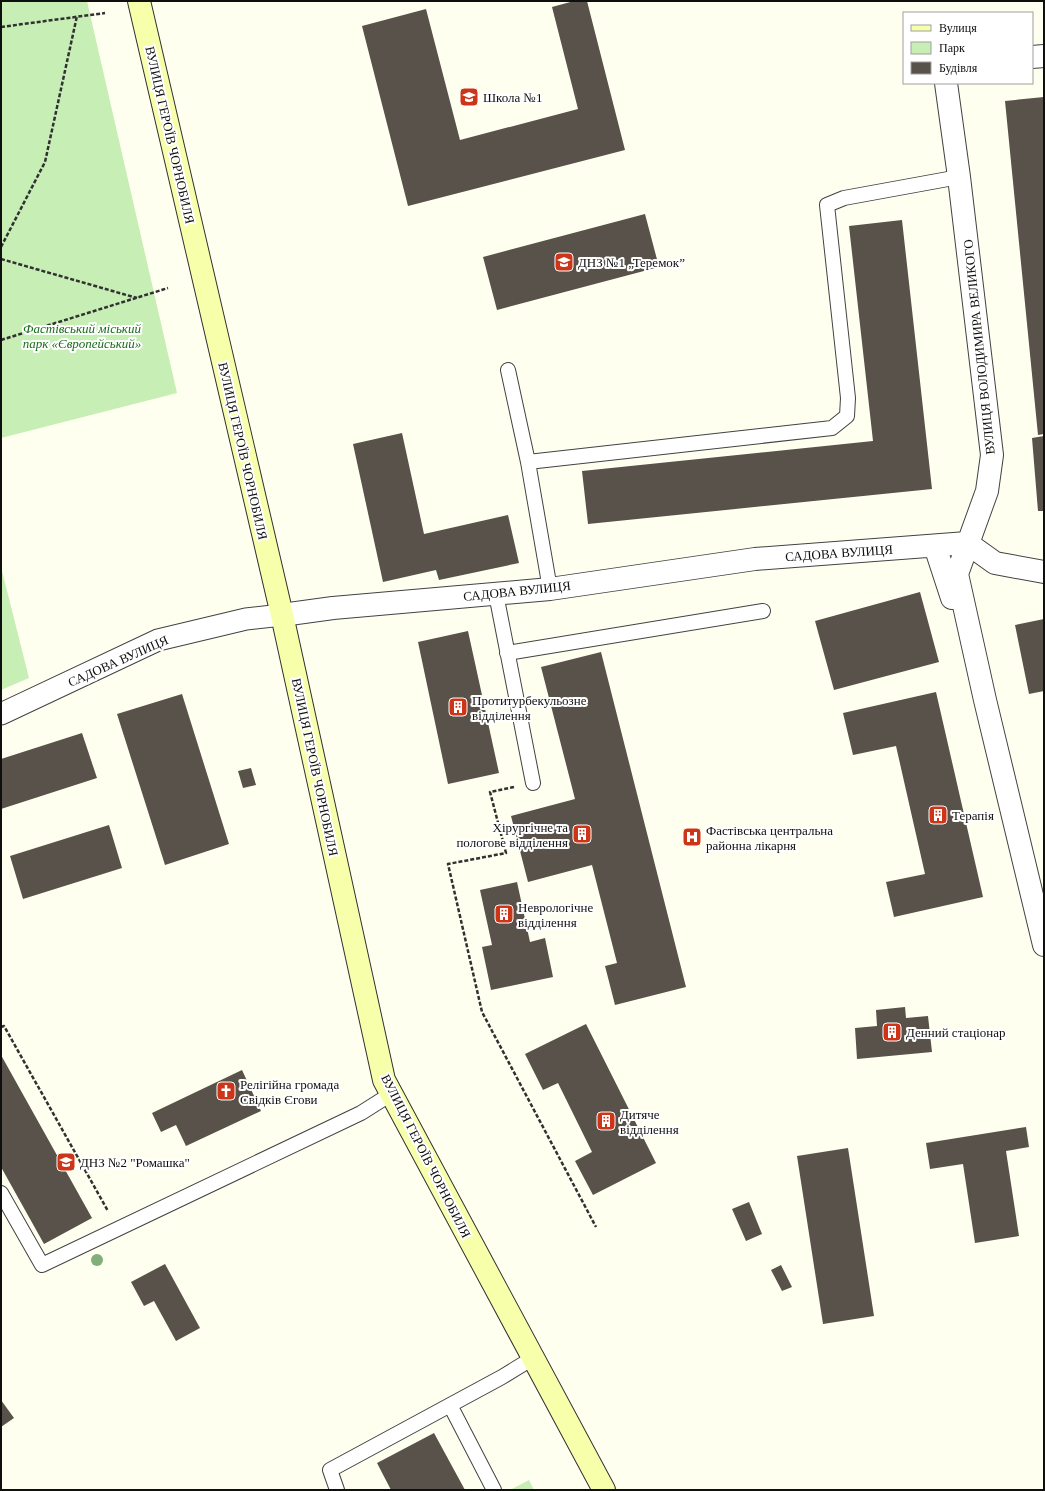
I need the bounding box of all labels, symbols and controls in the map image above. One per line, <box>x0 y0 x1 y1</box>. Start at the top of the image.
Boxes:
legend <box>903 12 1033 84</box>
text: Вулиця <box>939 21 977 35</box>
text: Парк <box>939 41 965 55</box>
street label: ВУЛИЦЯ ГЕРОЇВ ЧОРНОБИЛЯ <box>142 45 198 225</box>
text: Будівля <box>939 61 978 75</box>
school or university icon: Школа №1 <box>458 86 480 108</box>
place label: Школа №1 <box>483 90 543 105</box>
street label: ВУЛИЦЯ ВОЛОДИМИРА ВЕЛИКОГО <box>960 239 998 455</box>
school or university icon: ДНЗ №1 „Теремок” <box>553 251 575 273</box>
place label: ДНЗ №1 „Теремок” <box>578 255 685 270</box>
park label: Фастівський міський парк «Європейський» <box>23 321 141 351</box>
street label: ВУЛИЦЯ ГЕРОЇВ ЧОРНОБИЛЯ <box>215 361 271 541</box>
street label: САДОВА ВУЛИЦЯ <box>785 542 894 564</box>
street label: САДОВА ВУЛИЦЯ <box>463 578 572 604</box>
street label: САДОВА ВУЛИЦЯ <box>66 632 171 690</box>
street label: ВУЛИЦЯ ГЕРОЇВ ЧОРНОБИЛЯ <box>289 677 341 858</box>
place label: Протитурбекульозне відділення <box>472 693 587 723</box>
building icon: Протитурбекульозне відділення <box>447 696 469 718</box>
building icon: Терапія <box>927 804 949 826</box>
place label: Терапія <box>952 808 994 823</box>
place label: Хірургічне та пологове відділення <box>456 820 568 850</box>
building icon: Хірургічне та пологове відділення <box>571 823 593 845</box>
place label: Фастівська центральна районна лікарня <box>706 823 833 853</box>
hospital icon: Фастівська центральна районна лікарня <box>681 826 703 848</box>
place label: Неврологічне відділення <box>518 900 594 930</box>
building icon: Неврологічне відділення <box>493 903 515 925</box>
building icon: Денний стаціонар <box>881 1021 903 1043</box>
place label: Денний стаціонар <box>906 1025 1006 1040</box>
street label: ВУЛИЦЯ ГЕРОЇВ ЧОРНОБИЛЯ <box>378 1072 474 1241</box>
place label: Релігійна громада Свідків Єгови <box>240 1077 339 1107</box>
church icon: Релігійна громада Свідків Єгови <box>215 1080 237 1102</box>
place label: Дитяче відділення <box>620 1107 679 1137</box>
building icon: Дитяче відділення <box>595 1110 617 1132</box>
school or university icon: ДНЗ №2 "Ромашка" <box>55 1151 77 1173</box>
place label: ДНЗ №2 "Ромашка" <box>80 1155 190 1170</box>

